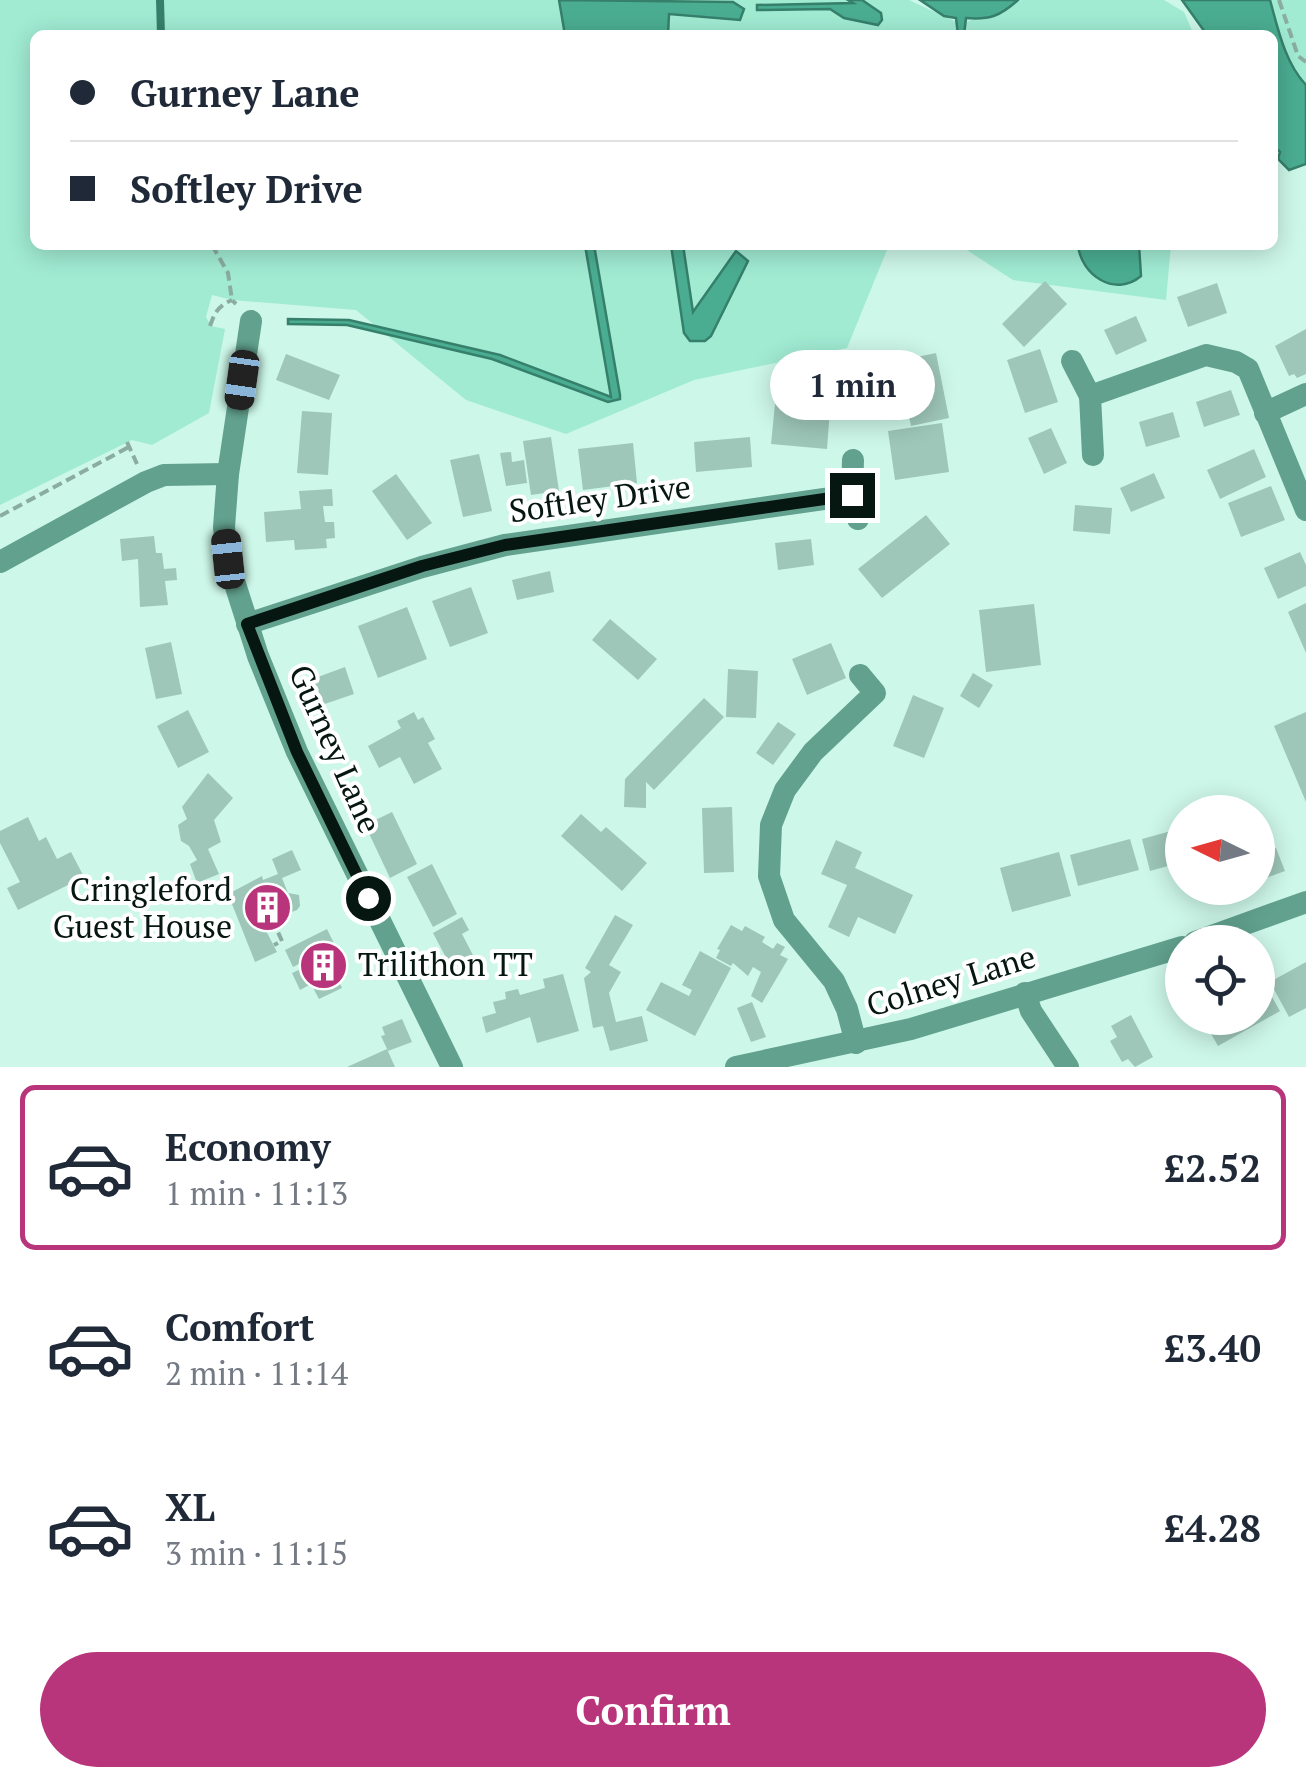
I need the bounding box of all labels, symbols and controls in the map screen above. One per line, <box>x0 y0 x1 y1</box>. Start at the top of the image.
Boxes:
text: Gurney Lane <box>130 68 360 118</box>
text: Softley Drive <box>130 164 363 214</box>
car <box>223 348 261 412</box>
callout: 1 min <box>770 350 934 420</box>
text: 1 min <box>809 364 896 406</box>
street label: Softley Drive <box>506 464 693 532</box>
route end <box>830 473 875 518</box>
car <box>210 528 246 590</box>
street label: Gurney Lane <box>280 658 392 839</box>
north arrow <box>1165 795 1275 905</box>
map controls <box>1165 795 1275 1035</box>
place label: Cringleford Guest House <box>53 868 232 947</box>
route start <box>346 876 391 921</box>
building icon: Cringleford Guest House <box>241 882 293 934</box>
button: locate <box>1165 925 1275 1035</box>
street label: Colney Lane <box>861 934 1040 1026</box>
building icon: Trilithon TT <box>297 939 349 991</box>
place label: Trilithon TT <box>358 943 533 985</box>
text: Economy <box>165 1122 331 1172</box>
icon: car <box>45 1123 135 1213</box>
text: £2.52 <box>1164 1143 1261 1193</box>
text: 1 min · 11:13 <box>165 1172 348 1214</box>
text: Comfort <box>165 1302 314 1352</box>
icon: car <box>45 1303 135 1393</box>
text: £3.40 <box>1164 1323 1261 1373</box>
text: 2 min · 11:14 <box>165 1352 348 1394</box>
text: XL <box>165 1482 215 1532</box>
icon: car <box>45 1483 135 1573</box>
text: £4.28 <box>1164 1503 1261 1553</box>
text: 3 min · 11:15 <box>165 1532 348 1574</box>
button: Confirm <box>40 1652 1266 1767</box>

